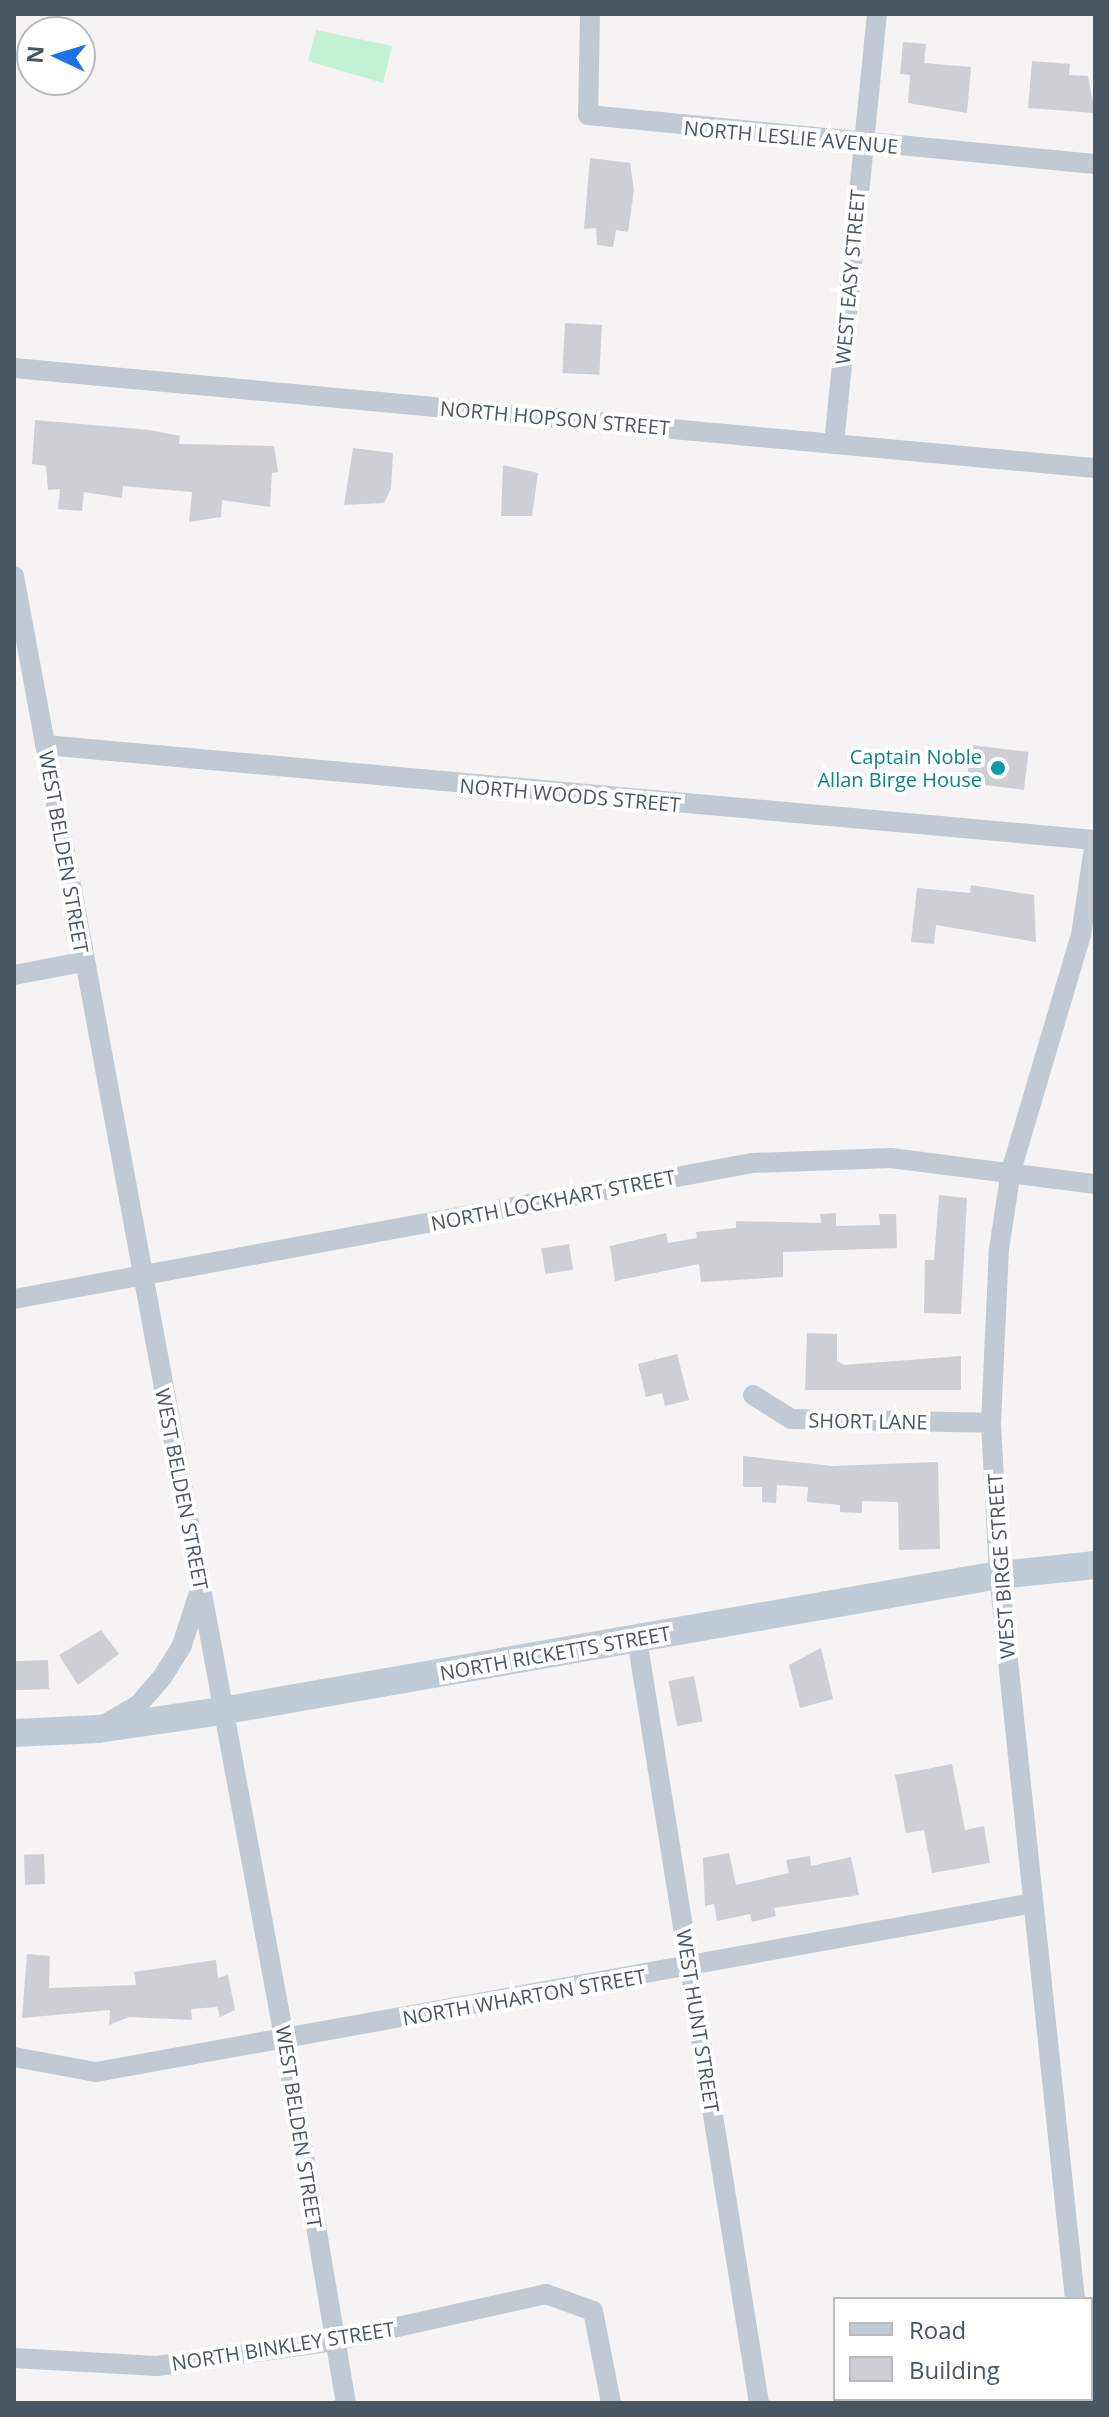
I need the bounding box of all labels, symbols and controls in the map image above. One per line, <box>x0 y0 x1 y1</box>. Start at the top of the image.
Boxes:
north arrow <box>16 16 96 96</box>
text: N <box>18 45 50 64</box>
street label: NORTH LESLIE AVENUE <box>683 116 899 158</box>
street label: WEST EASY STREET <box>830 189 870 365</box>
street label: NORTH HOPSON STREET <box>439 396 671 440</box>
place label: Captain Noble Allan Birge House <box>817 744 982 791</box>
street label: WEST BELDEN STREET <box>34 749 94 955</box>
marker: Captain Noble Allan Birge House <box>989 759 1007 777</box>
street label: NORTH WOODS STREET <box>459 773 681 817</box>
street label: NORTH LOCKHART STREET <box>429 1165 677 1235</box>
street label: WEST BELDEN STREET <box>151 1386 213 1592</box>
street label: SHORT LANE <box>808 1408 928 1434</box>
street label: WEST BIRGE STREET <box>983 1472 1019 1660</box>
street label: NORTH RICKETTS STREET <box>438 1621 672 1685</box>
street label: WEST HUNT STREET <box>672 1928 724 2114</box>
street label: NORTH WHARTON STREET <box>401 1964 647 2030</box>
street label: WEST BELDEN STREET <box>271 2024 327 2230</box>
legend <box>833 2297 1093 2401</box>
text: Road <box>909 2313 966 2346</box>
street label: NORTH BINKLEY STREET <box>170 2317 396 2375</box>
text: Building <box>909 2353 1000 2386</box>

